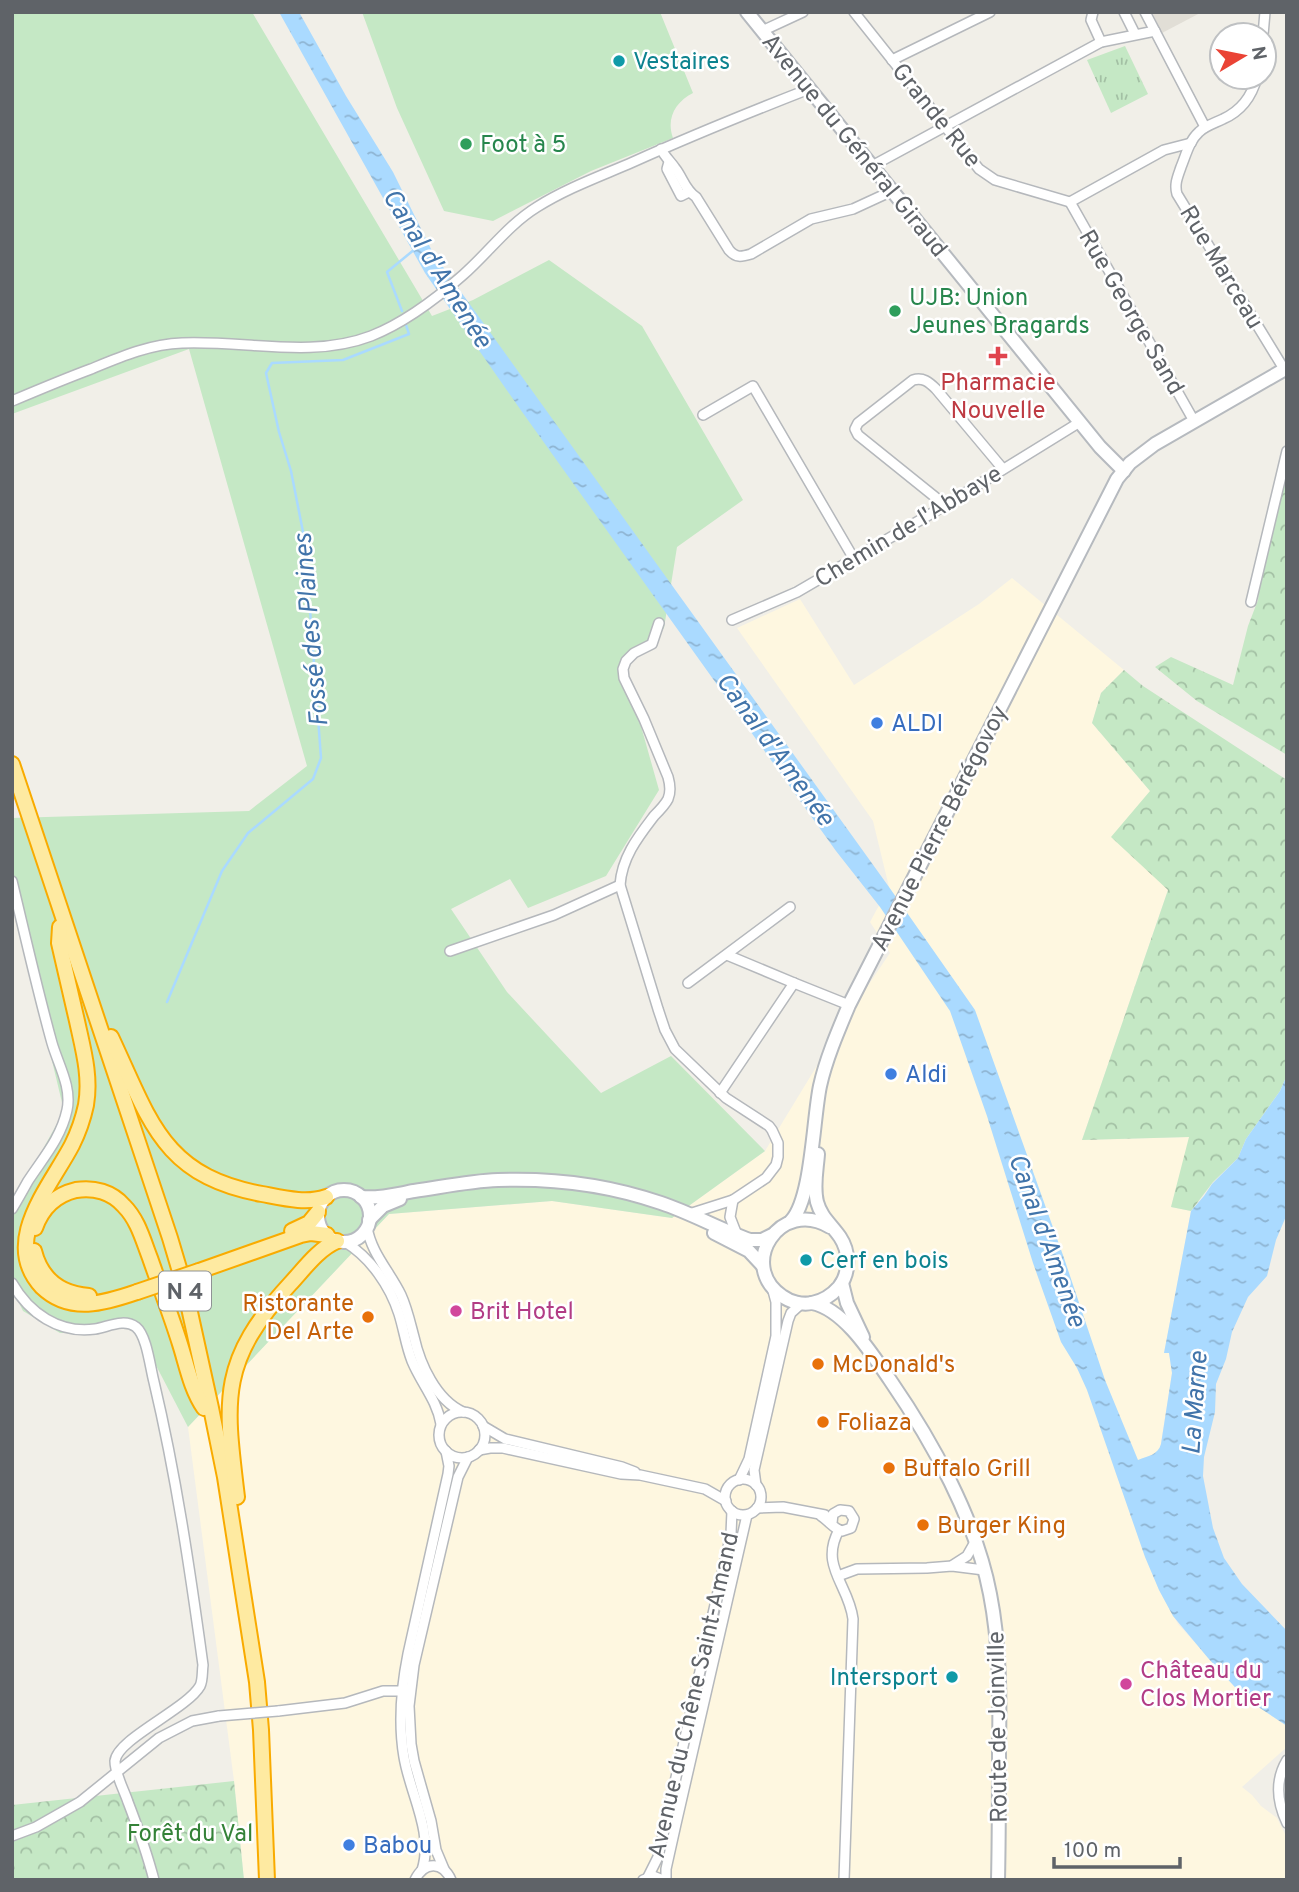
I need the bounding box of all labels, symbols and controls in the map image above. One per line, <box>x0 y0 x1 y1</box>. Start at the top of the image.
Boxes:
north arrow <box>1208 21 1278 91</box>
street label: Avenue du Général Giraud <box>754 28 953 264</box>
text: N <box>1245 45 1271 62</box>
place label: Vestaires <box>633 48 730 78</box>
marker: Vestaires <box>611 53 627 69</box>
street label: Grande Rue <box>884 58 987 175</box>
place label: Foot à 5 <box>480 131 566 161</box>
marker: Foot à 5 <box>458 136 474 152</box>
water label: Canal d'Amenée <box>374 183 498 356</box>
street label: Rue Marceau <box>1172 201 1269 335</box>
street label: Rue George Sand <box>1071 225 1190 401</box>
place label: UJB: Union Jeunes Bragards <box>909 284 1090 342</box>
marker: UJB: Union Jeunes Bragards <box>887 303 903 319</box>
marker: Pharmacie Nouvelle <box>990 348 1006 364</box>
place label: Pharmacie Nouvelle <box>940 369 1056 427</box>
street label: Chemin de l'Abbaye <box>810 460 1008 595</box>
water label: Fossé des Plaines <box>287 530 337 728</box>
water label: Canal d'Amenée <box>707 667 841 834</box>
street label: Avenue Pierre Bérégovoy <box>866 701 1016 957</box>
place label: ALDI <box>891 710 943 740</box>
marker: ALDI <box>869 715 885 731</box>
place label: Aldi <box>905 1061 947 1091</box>
marker: Aldi <box>883 1066 899 1082</box>
water label: Canal d'Amenée <box>999 1150 1093 1333</box>
place label: Cerf en bois <box>820 1247 949 1277</box>
marker: Cerf en bois <box>798 1252 814 1268</box>
road number: N 4 <box>159 1272 211 1310</box>
place label: Ristorante Del Arte <box>242 1290 354 1348</box>
place label: Brit Hotel <box>470 1298 574 1328</box>
marker: Brit Hotel <box>448 1303 464 1319</box>
marker: Ristorante Del Arte <box>360 1309 376 1325</box>
water label: La Marne <box>1176 1350 1217 1456</box>
place label: McDonald's <box>832 1351 955 1381</box>
marker: McDonald's <box>810 1356 826 1372</box>
place label: Foliaza <box>837 1409 912 1439</box>
marker: Foliaza <box>815 1414 831 1430</box>
place label: Buffalo Grill <box>903 1455 1031 1485</box>
marker: Buffalo Grill <box>881 1460 897 1476</box>
place label: Burger King <box>937 1512 1066 1542</box>
marker: Burger King <box>915 1517 931 1533</box>
street label: Avenue du Chêne Saint-Amand <box>643 1529 747 1861</box>
street label: Route de Joinville <box>982 1631 1016 1823</box>
place label: Château du Clos Mortier <box>1140 1657 1271 1715</box>
place label: Intersport <box>830 1664 938 1694</box>
marker: Intersport <box>944 1669 960 1685</box>
marker: Château du Clos Mortier <box>1118 1676 1134 1692</box>
park label: Forêt du Val <box>127 1820 253 1850</box>
scale bar <box>1054 1826 1180 1870</box>
place label: Babou <box>363 1832 432 1862</box>
marker: Babou <box>341 1837 357 1853</box>
text: 100 m <box>1064 1838 1121 1865</box>

